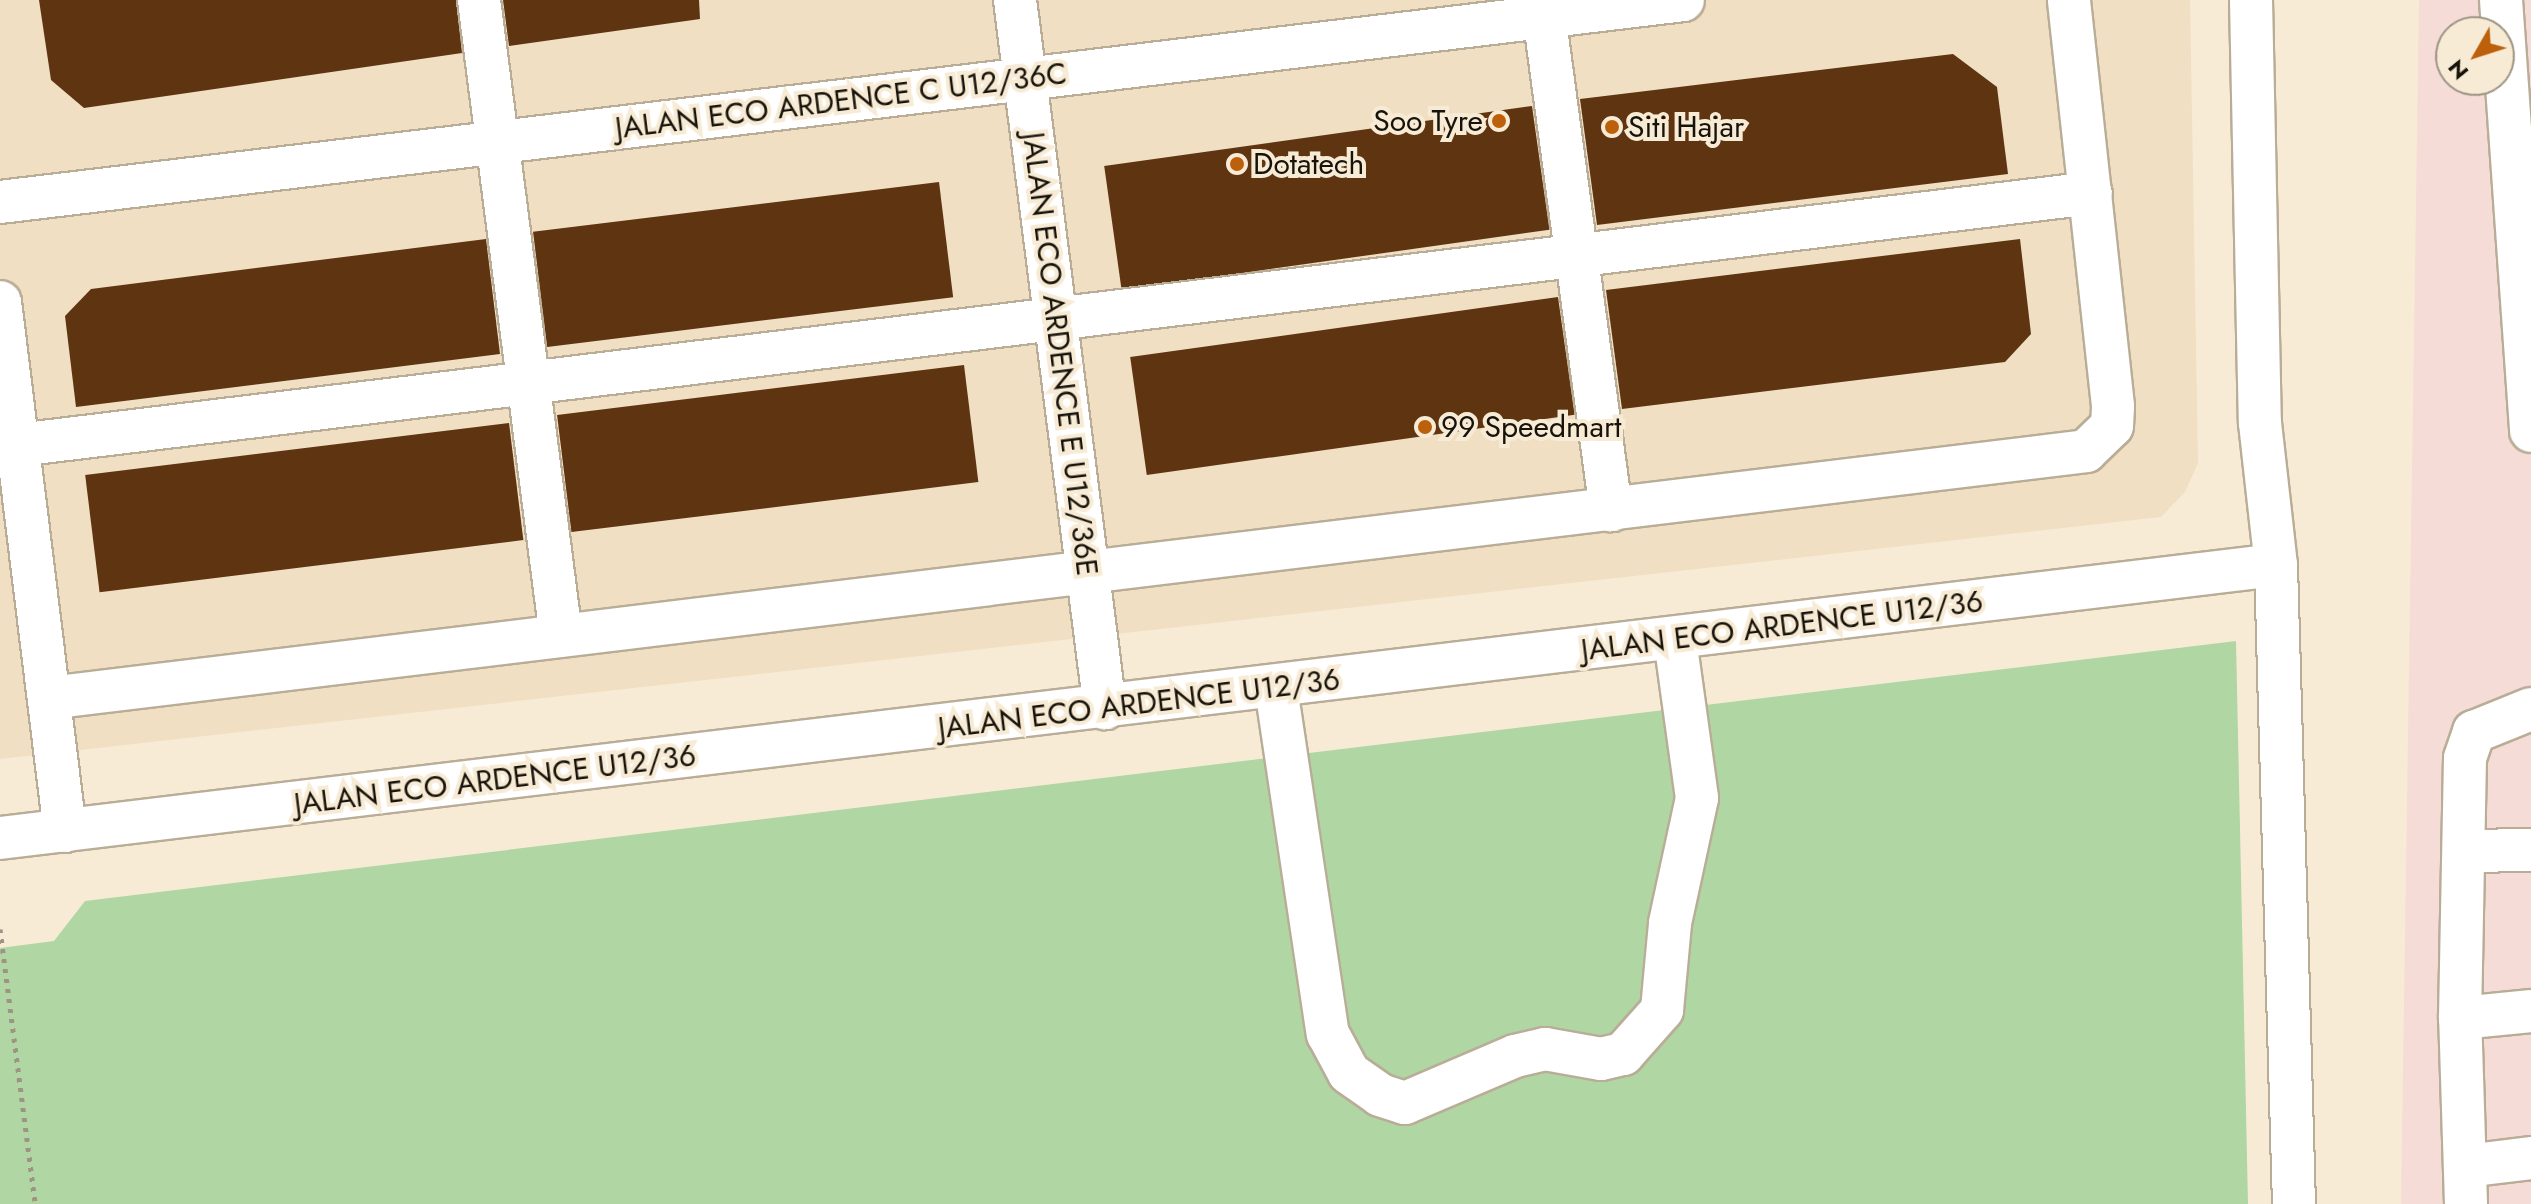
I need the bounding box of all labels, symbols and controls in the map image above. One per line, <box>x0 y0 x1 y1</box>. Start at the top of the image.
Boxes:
north arrow <box>2435 16 2515 96</box>
text: N <box>2440 53 2476 87</box>
street label: JALAN ECO ARDENCE C U12/36C <box>613 55 1069 147</box>
place label: Soo Tyre <box>1373 103 1483 139</box>
place label: Siti Hajar <box>1628 109 1744 145</box>
marker: Soo Tyre <box>1490 112 1508 130</box>
marker: Siti Hajar <box>1603 118 1621 136</box>
street label: JALAN ECO ARDENCE E U12/36E <box>1015 130 1105 578</box>
place label: Dotatech <box>1253 146 1364 182</box>
marker: Dotatech <box>1228 155 1246 173</box>
place label: 99 Speedmart <box>1441 409 1621 445</box>
marker: 99 Speedmart <box>1416 418 1434 436</box>
street label: JALAN ECO ARDENCE U12/36 <box>1579 583 1985 669</box>
street label: JALAN ECO ARDENCE U12/36 <box>936 661 1342 747</box>
street label: JALAN ECO ARDENCE U12/36 <box>292 737 698 823</box>

